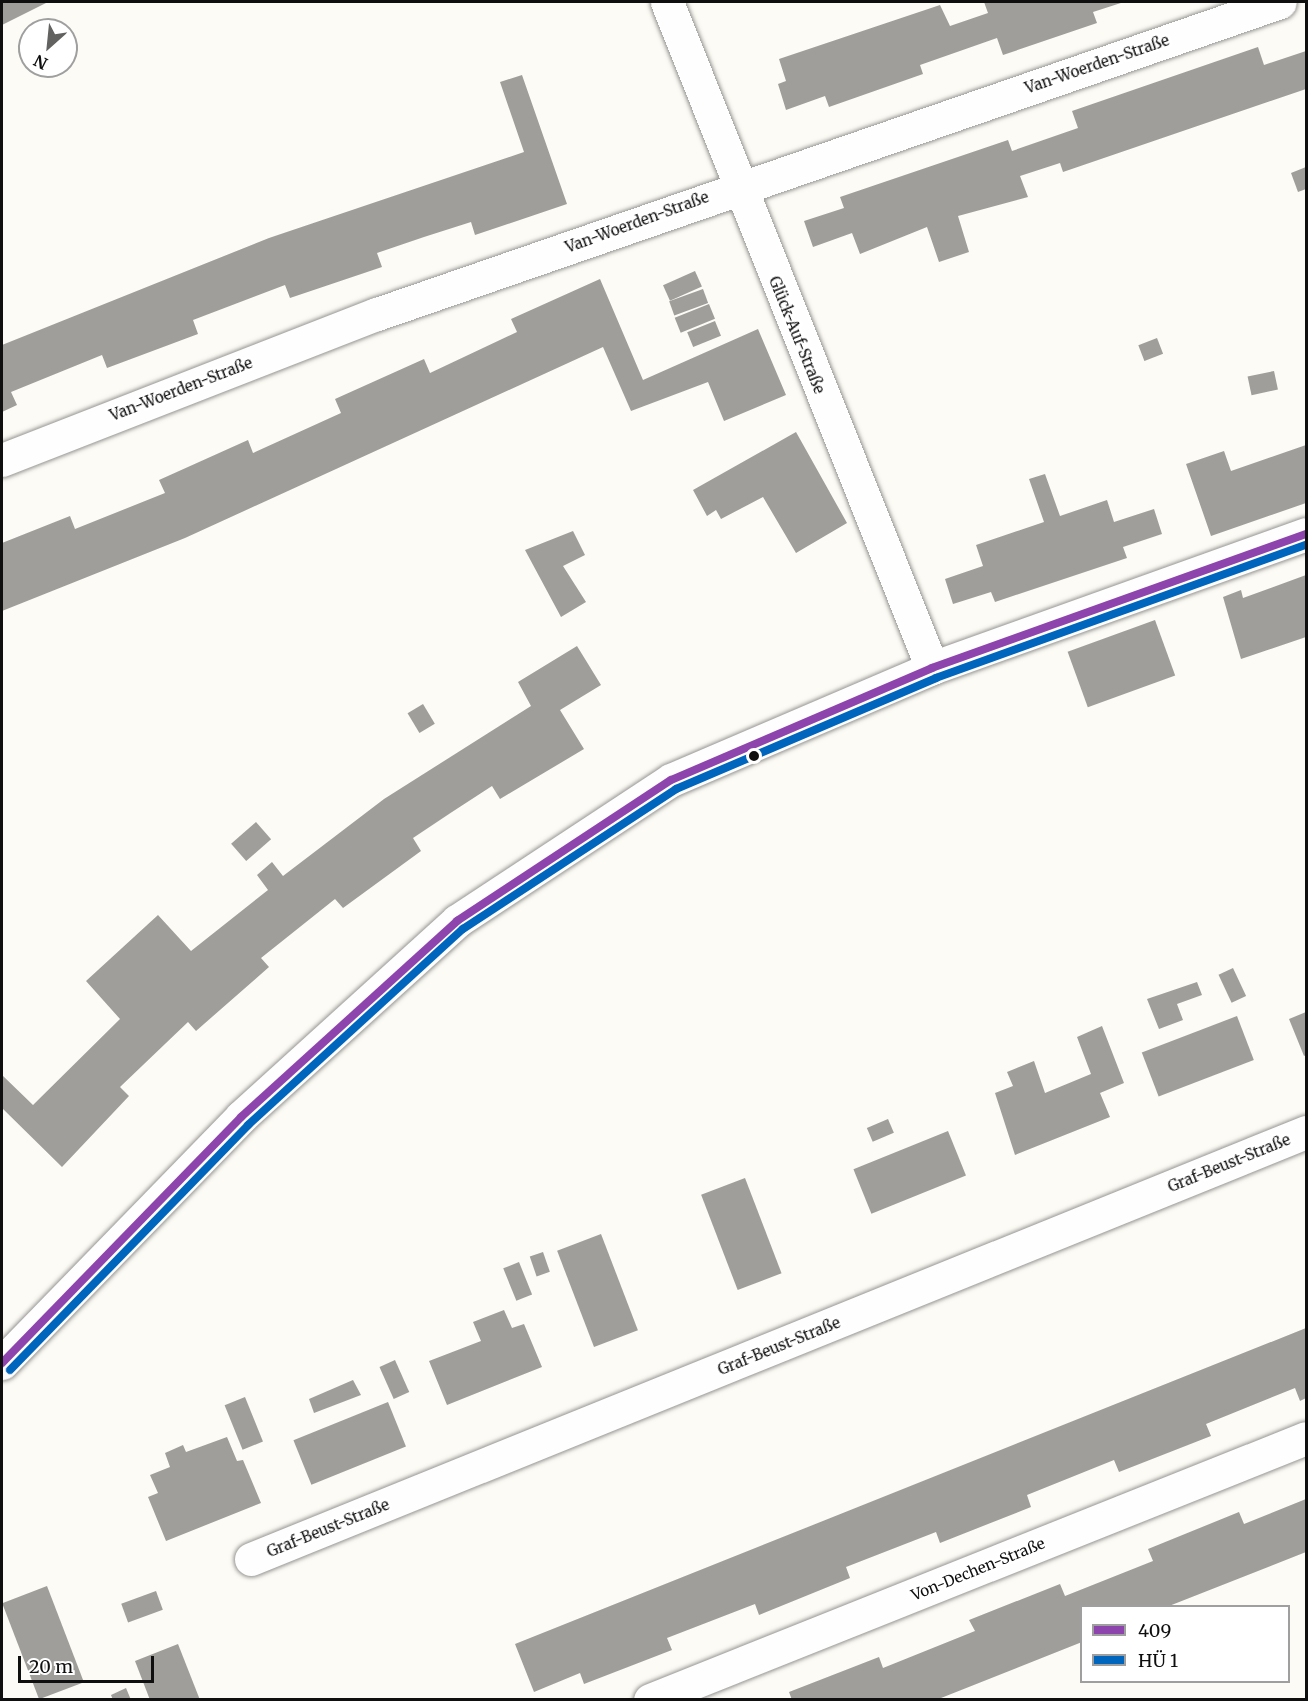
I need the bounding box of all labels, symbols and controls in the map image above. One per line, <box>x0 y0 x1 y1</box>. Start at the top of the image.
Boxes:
north arrow <box>18 18 78 78</box>
street label: Van-Woerden-Straße <box>1023 31 1171 97</box>
text: N <box>31 50 51 74</box>
street label: Van-Woerden-Straße <box>563 188 711 256</box>
street label: Glück-Auf-Straße <box>765 274 829 396</box>
street label: Van-Woerden-Straße <box>107 353 255 425</box>
unlabelled marker <box>748 750 760 762</box>
street label: Graf-Beust-Straße <box>1165 1130 1293 1196</box>
street label: Graf-Beust-Straße <box>715 1313 843 1379</box>
street label: Graf-Beust-Straße <box>264 1495 392 1561</box>
street label: Von-Dechen-Straße <box>909 1534 1047 1604</box>
legend <box>1080 1605 1290 1683</box>
text: 409 <box>1138 1619 1171 1642</box>
scale bar <box>21 1644 158 1682</box>
text: HÜ 1 <box>1138 1649 1178 1672</box>
text: 20 m <box>29 1655 73 1678</box>

